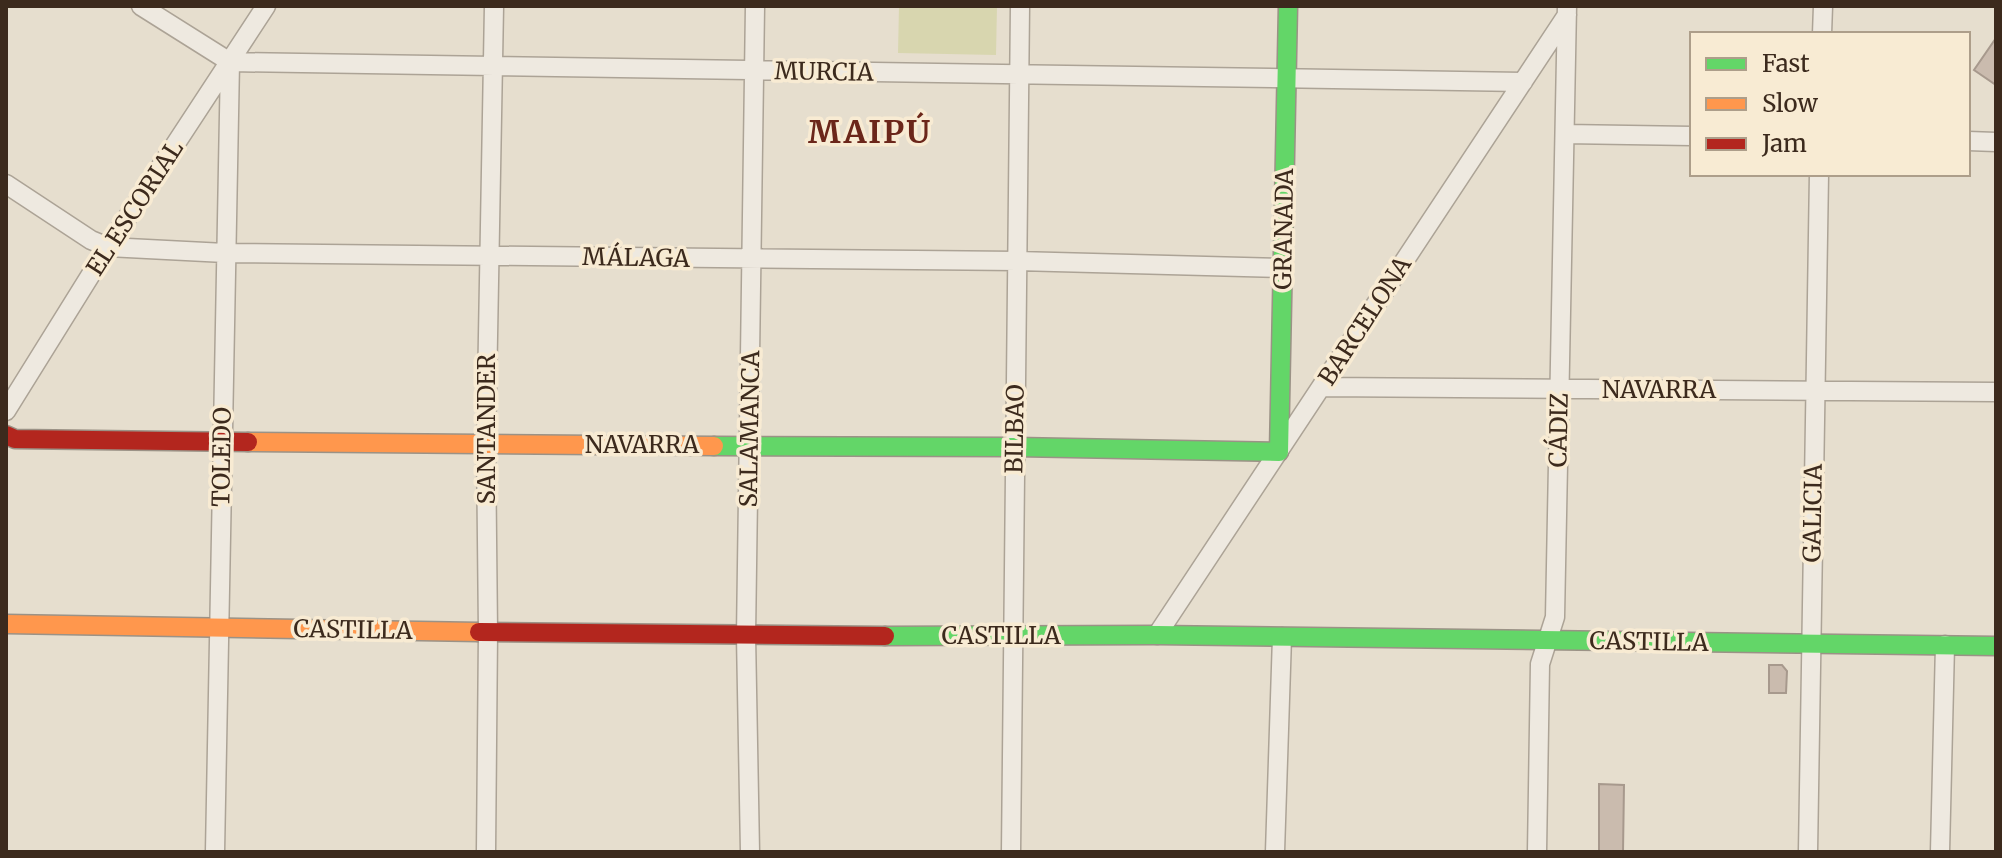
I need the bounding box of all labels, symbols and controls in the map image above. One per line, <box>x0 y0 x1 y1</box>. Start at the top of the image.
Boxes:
legend <box>1690 32 1970 176</box>
text: Fast <box>1762 48 1810 79</box>
street label: MURCIA <box>774 55 875 88</box>
text: Slow <box>1762 88 1818 119</box>
district label: MAIPÚ <box>808 112 932 152</box>
text: Jam <box>1761 128 1807 159</box>
street label: EL ESCORIAL <box>79 134 190 281</box>
street label: GRANADA <box>1267 167 1300 290</box>
street label: MÁLAGA <box>582 241 691 274</box>
street label: BARCELONA <box>1311 250 1418 391</box>
street label: SALAMANCA <box>733 349 766 508</box>
street label: SANTANDER <box>471 353 502 505</box>
street label: NAVARRA <box>1602 374 1717 405</box>
street label: BILBAO <box>998 384 1031 474</box>
street label: CÁDIZ <box>1542 392 1575 468</box>
street label: TOLEDO <box>205 407 238 507</box>
street label: NAVARRA <box>585 429 700 460</box>
street label: GALICIA <box>1796 462 1829 563</box>
street label: CASTILLA <box>293 613 414 646</box>
street label: CASTILLA <box>941 620 1062 651</box>
street label: CASTILLA <box>1589 625 1710 658</box>

